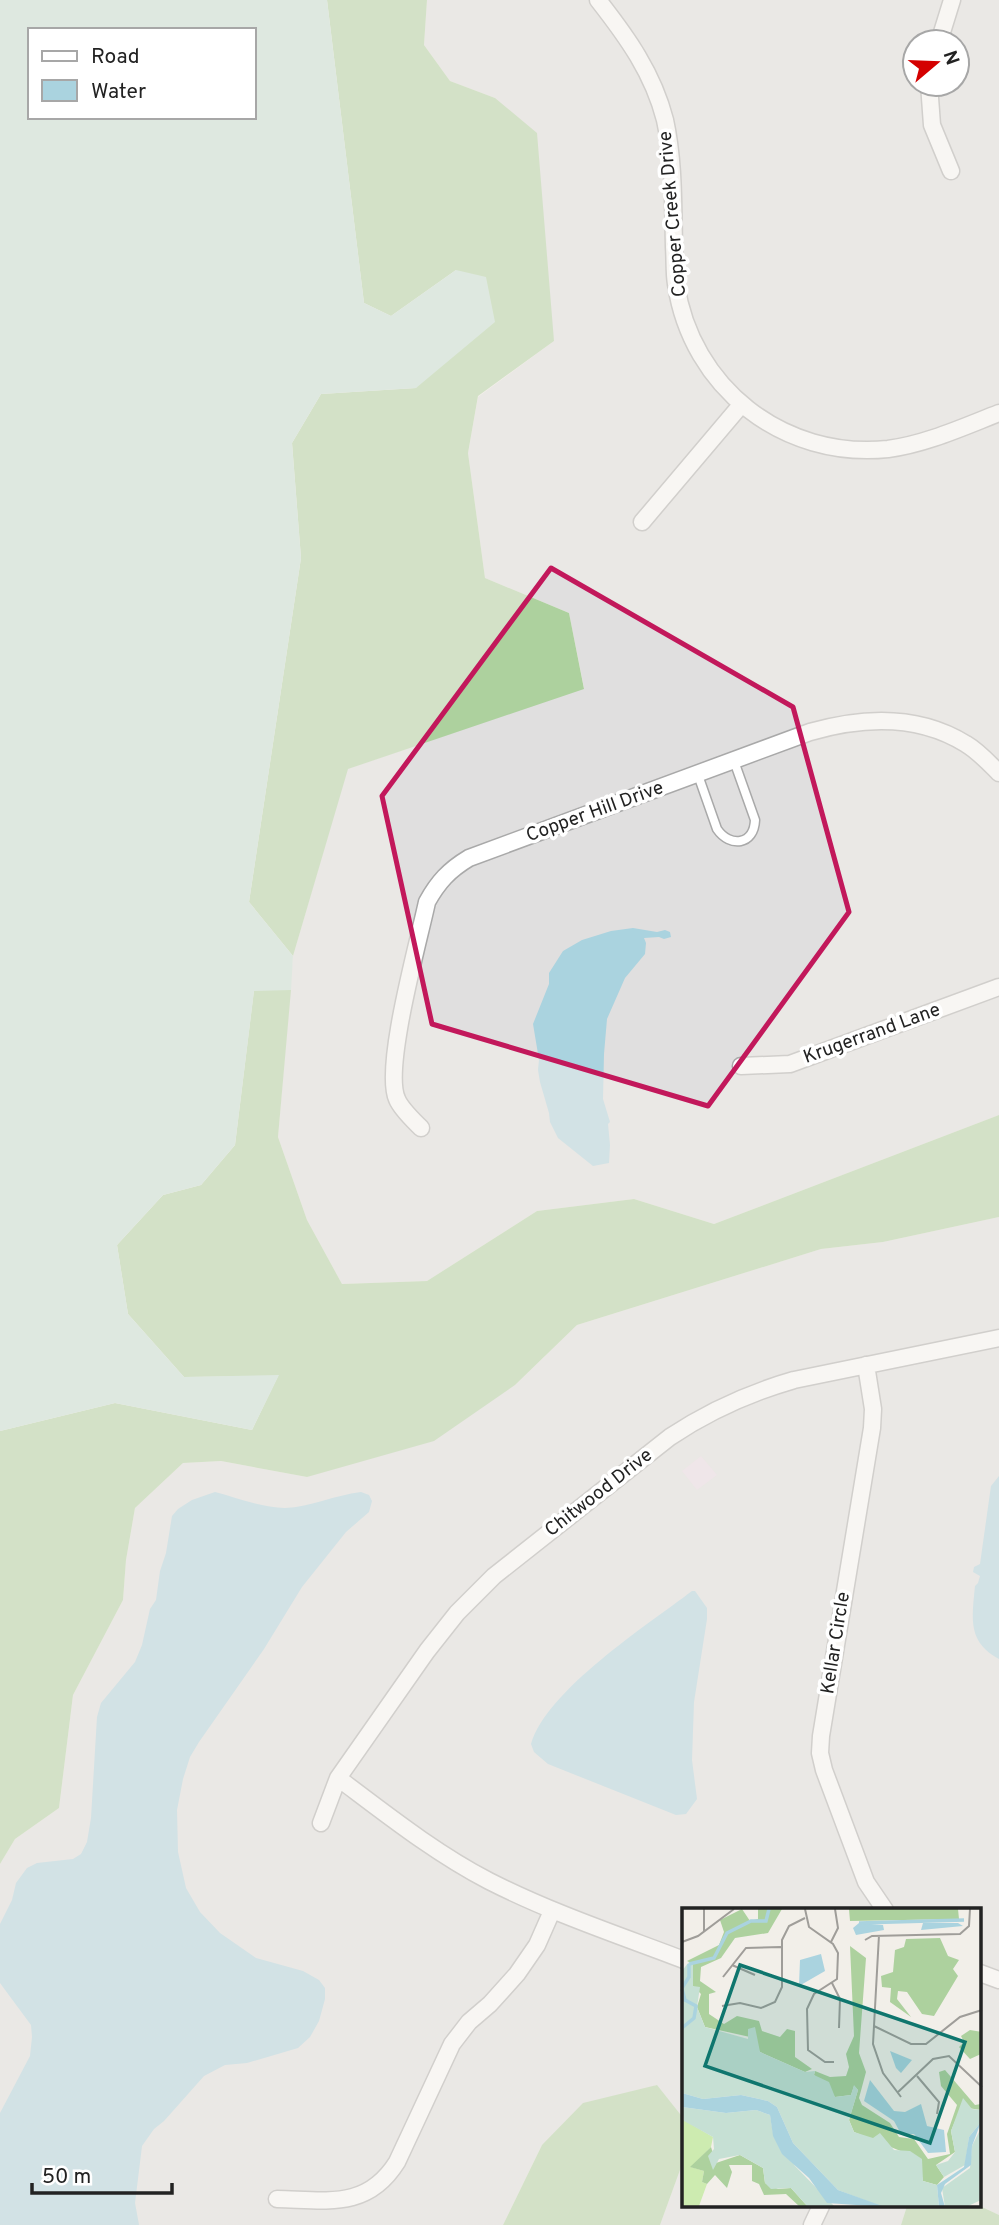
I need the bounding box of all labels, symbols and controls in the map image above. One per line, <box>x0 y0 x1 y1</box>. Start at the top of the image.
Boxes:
legend <box>28 28 256 119</box>
north arrow <box>901 28 971 98</box>
text: Road <box>91 44 140 71</box>
text: N <box>937 48 964 68</box>
text: Water <box>91 79 146 106</box>
street label: Copper Creek Drive <box>654 130 692 298</box>
street label: Copper Hill Drive <box>523 776 667 848</box>
street label: Krugerrand Lane <box>800 998 944 1070</box>
street label: Chitwood Drive <box>540 1444 658 1542</box>
street label: Kellar Circle <box>816 1590 856 1696</box>
inset map <box>682 1908 982 2208</box>
scale bar <box>32 2152 172 2196</box>
text: 50 m <box>42 2164 91 2191</box>

